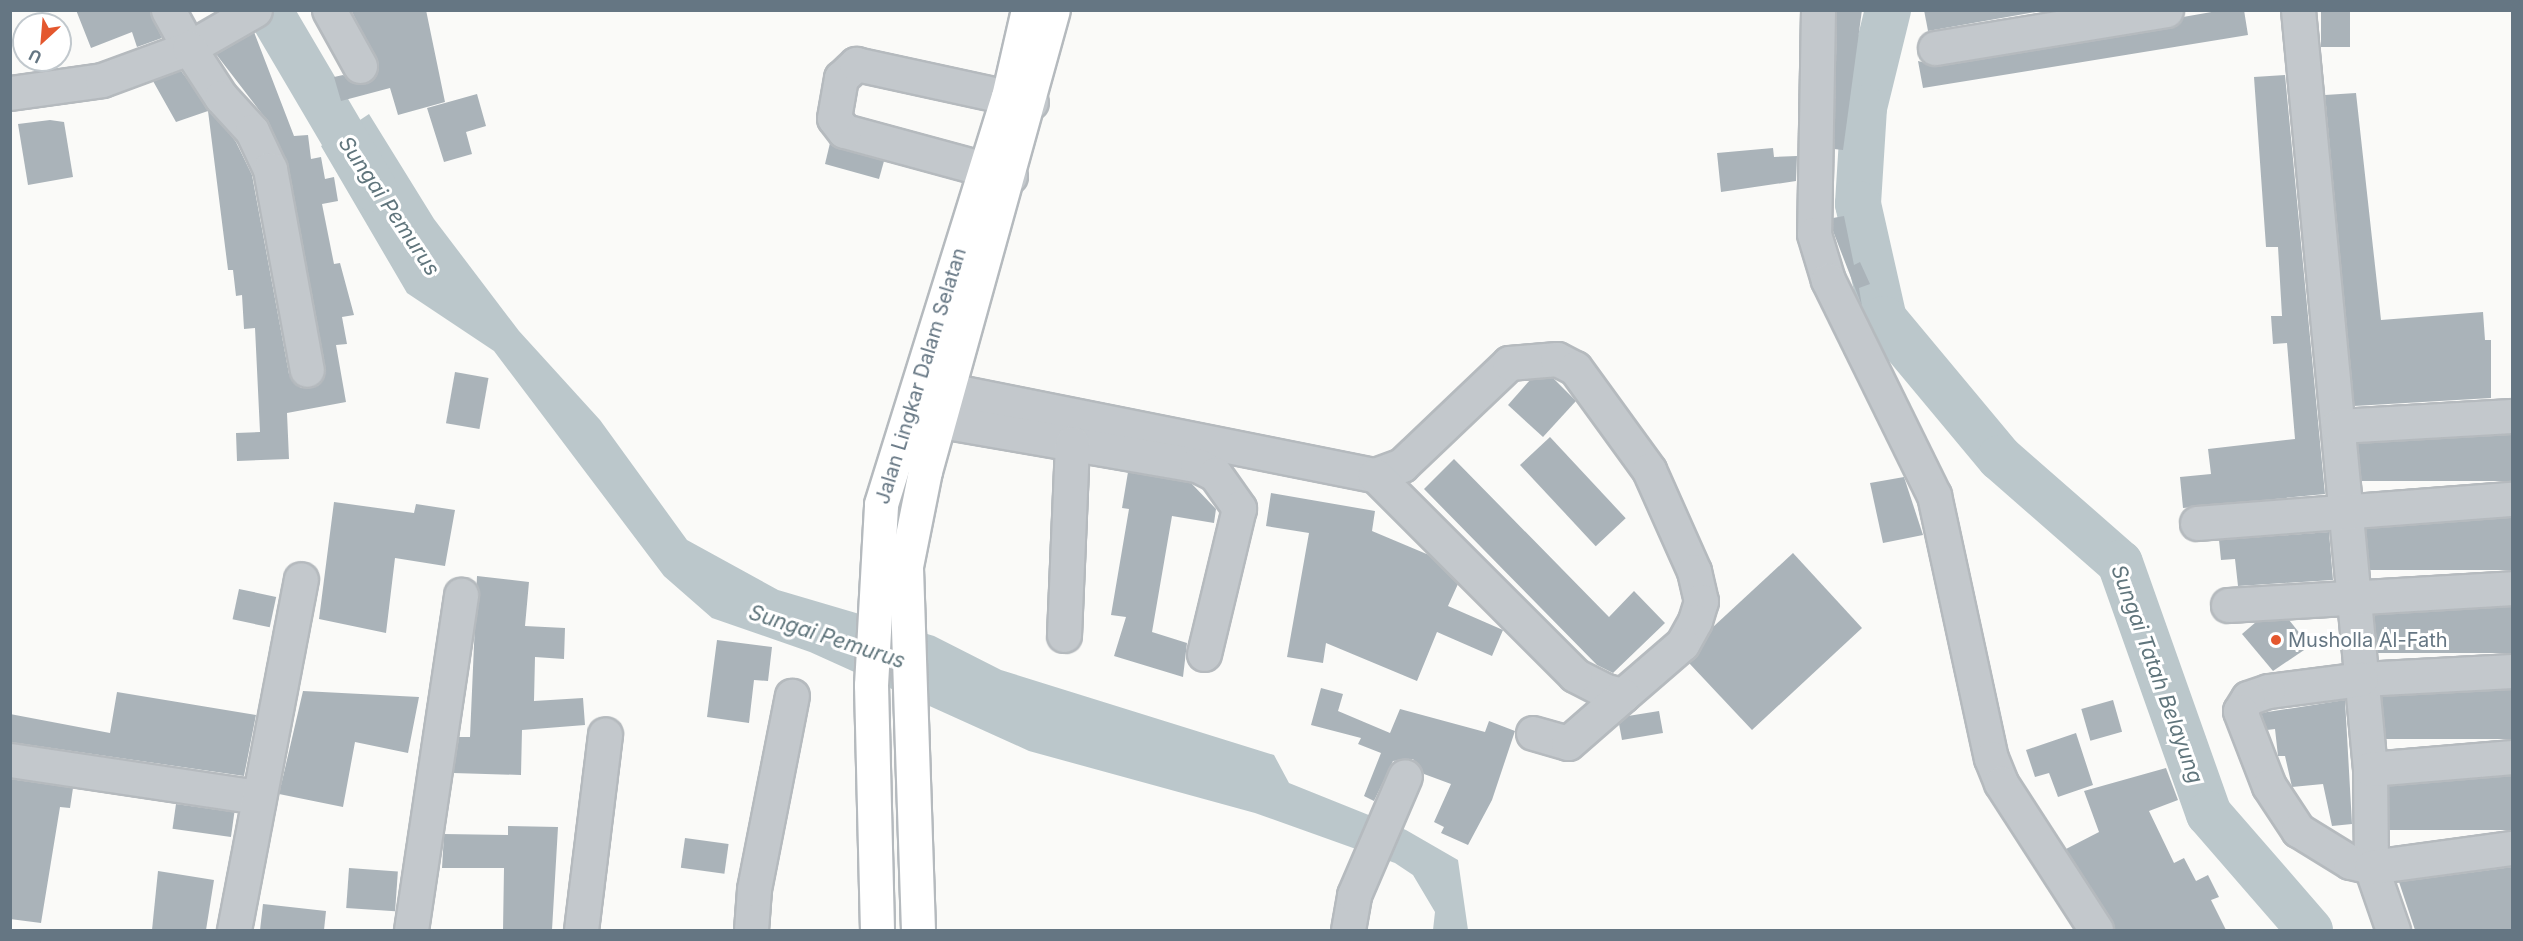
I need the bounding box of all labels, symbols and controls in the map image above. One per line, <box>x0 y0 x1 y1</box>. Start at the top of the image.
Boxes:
north arrow <box>12 12 72 72</box>
text: U <box>25 45 45 68</box>
water label: Sungai Pemurus <box>333 132 445 280</box>
street label: Jalan Lingkar Dalam Selatan <box>871 245 971 507</box>
water label: Sungai Tatah Belayung <box>2106 561 2208 787</box>
water label: Sungai Pemurus <box>746 600 908 674</box>
place label: Musholla Al-Fath <box>2288 628 2448 652</box>
marker: Musholla Al-Fath <box>2269 633 2283 647</box>

